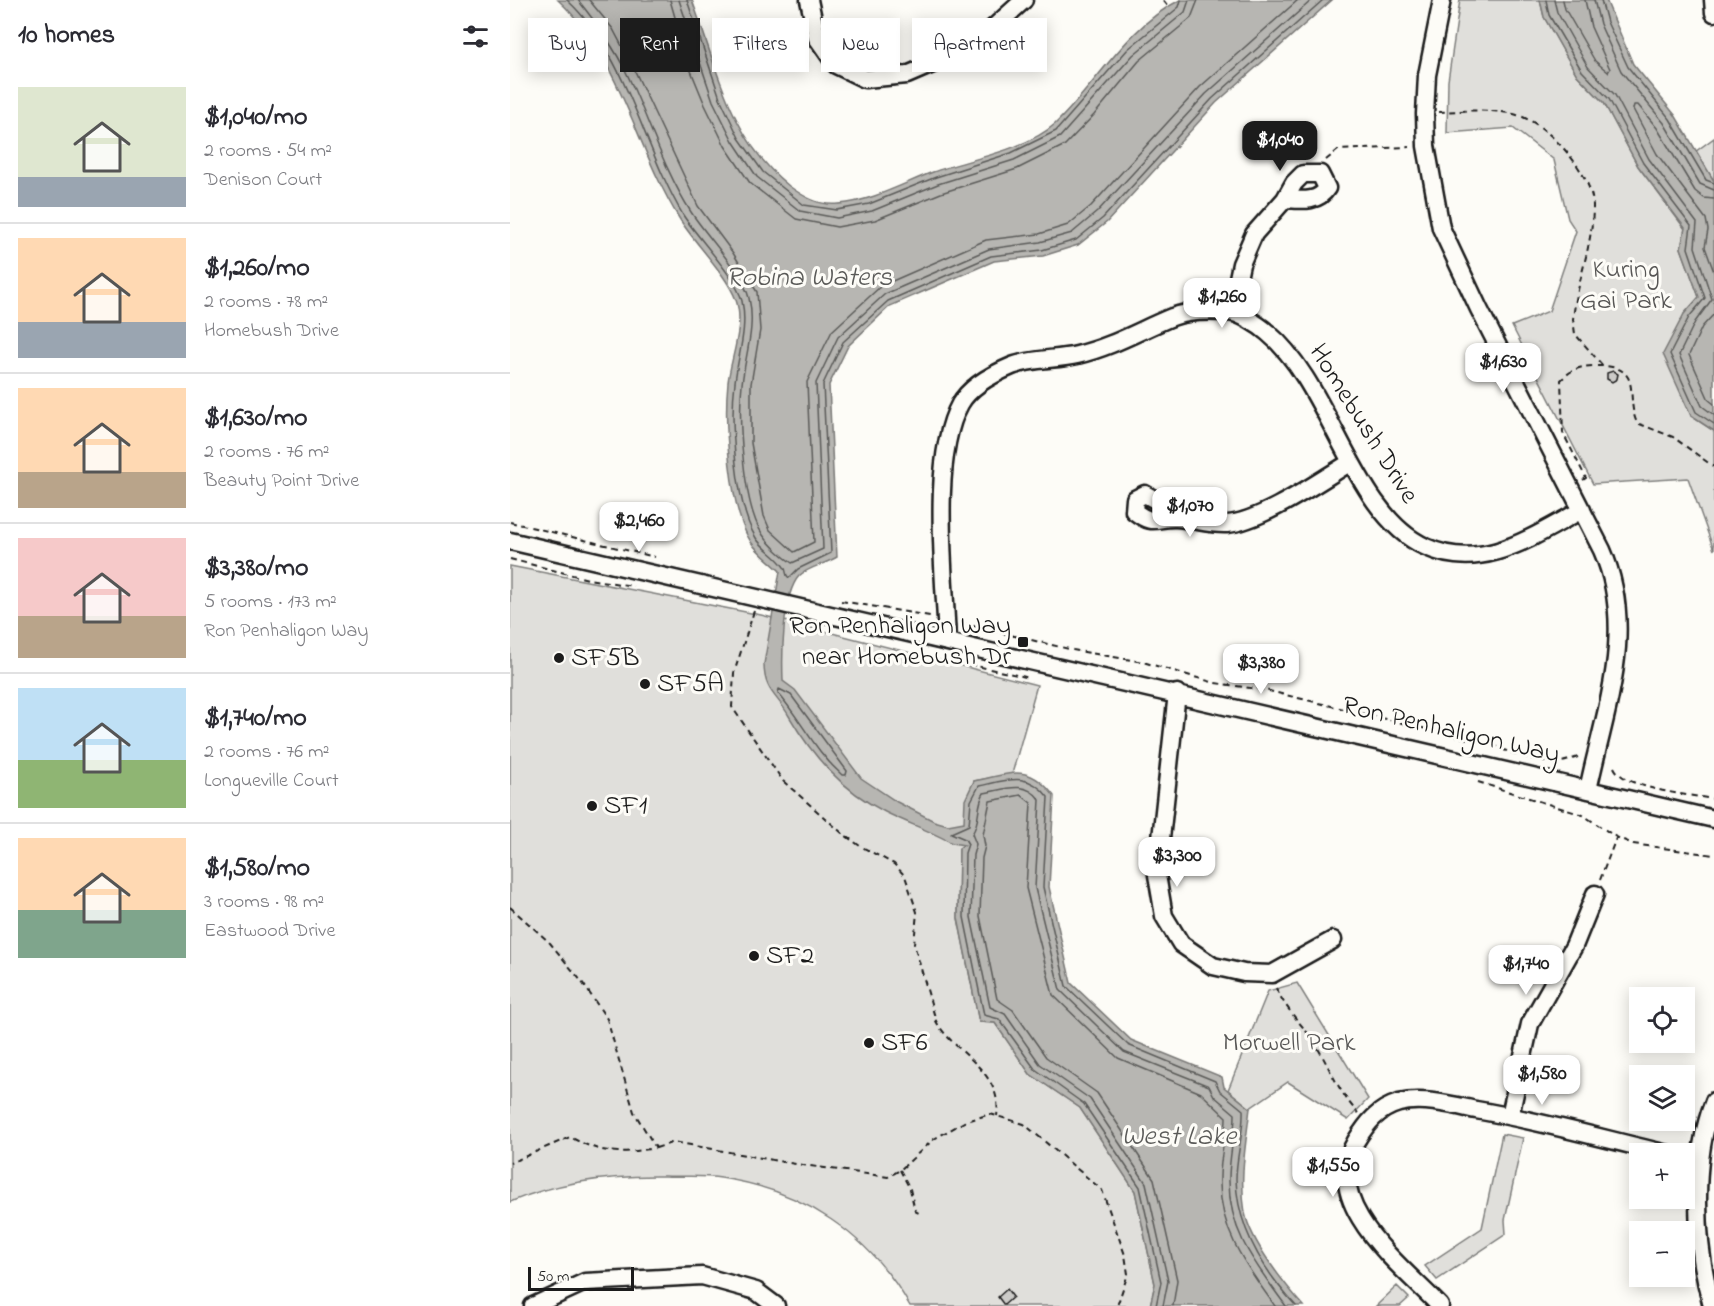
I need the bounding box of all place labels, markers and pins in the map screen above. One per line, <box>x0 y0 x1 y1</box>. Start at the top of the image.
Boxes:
pin: $1,040 <box>1231 121 1329 172</box>
pin: $1,260 <box>1173 278 1271 329</box>
pin: $1,630 <box>1454 343 1552 394</box>
pin: $1,070 <box>1141 487 1239 538</box>
pin: $2,460 <box>590 502 688 553</box>
place label: Ron Penhaligon Way near Homebush Dr <box>789 607 1012 677</box>
marker: Ron Penhaligon Way near Homebush Dr <box>1016 635 1030 649</box>
place label: SF5B <box>571 639 639 678</box>
pin: $3,380 <box>1212 644 1310 695</box>
marker: SF5B <box>552 651 566 665</box>
place label: SF5A <box>657 665 724 704</box>
marker: SF5A <box>638 677 652 691</box>
place label: SF1 <box>604 787 647 826</box>
marker: SF1 <box>585 799 599 813</box>
pin: $3,300 <box>1128 837 1226 888</box>
place label: SF2 <box>766 937 814 976</box>
pin: $1,740 <box>1477 945 1575 996</box>
marker: SF2 <box>747 949 761 963</box>
place label: SF6 <box>881 1024 928 1063</box>
marker: SF6 <box>862 1036 876 1050</box>
pin: $1,580 <box>1493 1055 1591 1106</box>
pin: $1,550 <box>1284 1147 1382 1198</box>

